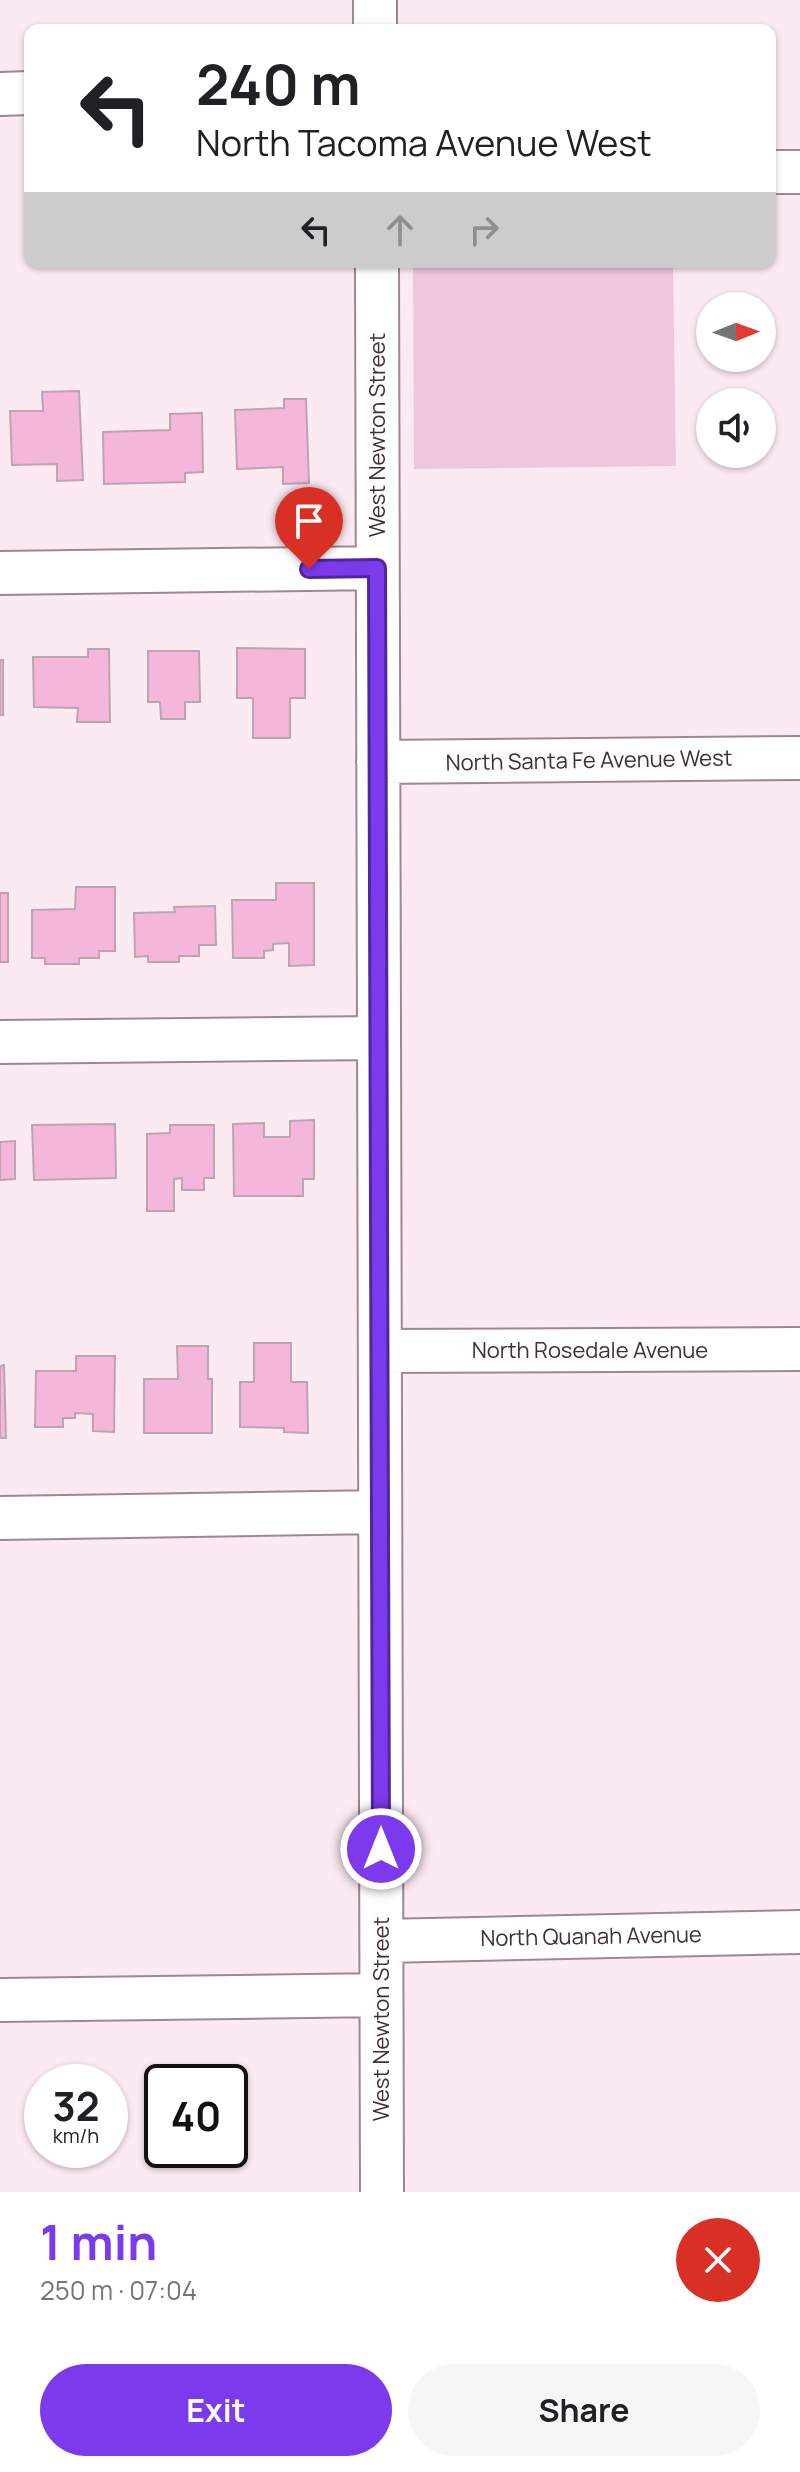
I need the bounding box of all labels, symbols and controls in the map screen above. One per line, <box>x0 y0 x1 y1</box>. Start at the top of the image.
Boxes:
text: 240 m <box>196 45 361 122</box>
icon: left <box>64 56 168 160</box>
text: North Tacoma Avenue West <box>196 118 652 167</box>
icon: left <box>294 208 338 252</box>
icon: ahead <box>378 208 422 252</box>
icon: right <box>462 208 506 252</box>
north arrow <box>696 292 776 372</box>
map controls <box>696 292 776 468</box>
street label: West Newton Street <box>362 332 392 537</box>
button: sound <box>696 388 776 468</box>
pin <box>275 487 343 569</box>
icon: arrive <box>287 499 331 543</box>
street label: North Santa Fe Avenue West <box>445 742 733 778</box>
street label: North Rosedale Avenue <box>472 1335 708 1365</box>
position arrow <box>339 1807 423 1891</box>
street label: West Newton Street <box>366 1916 396 2121</box>
street label: North Quanah Avenue <box>480 1919 702 1953</box>
speed limit sign: 40 <box>144 2064 248 2168</box>
text: 32 <box>52 2078 100 2133</box>
text: km/h <box>53 2122 99 2149</box>
text: 1 min <box>40 2209 157 2274</box>
button: close <box>676 2218 760 2302</box>
text: 250 m · 07:04 <box>40 2272 197 2308</box>
button: Exit <box>40 2364 392 2456</box>
button: Share <box>408 2364 760 2456</box>

